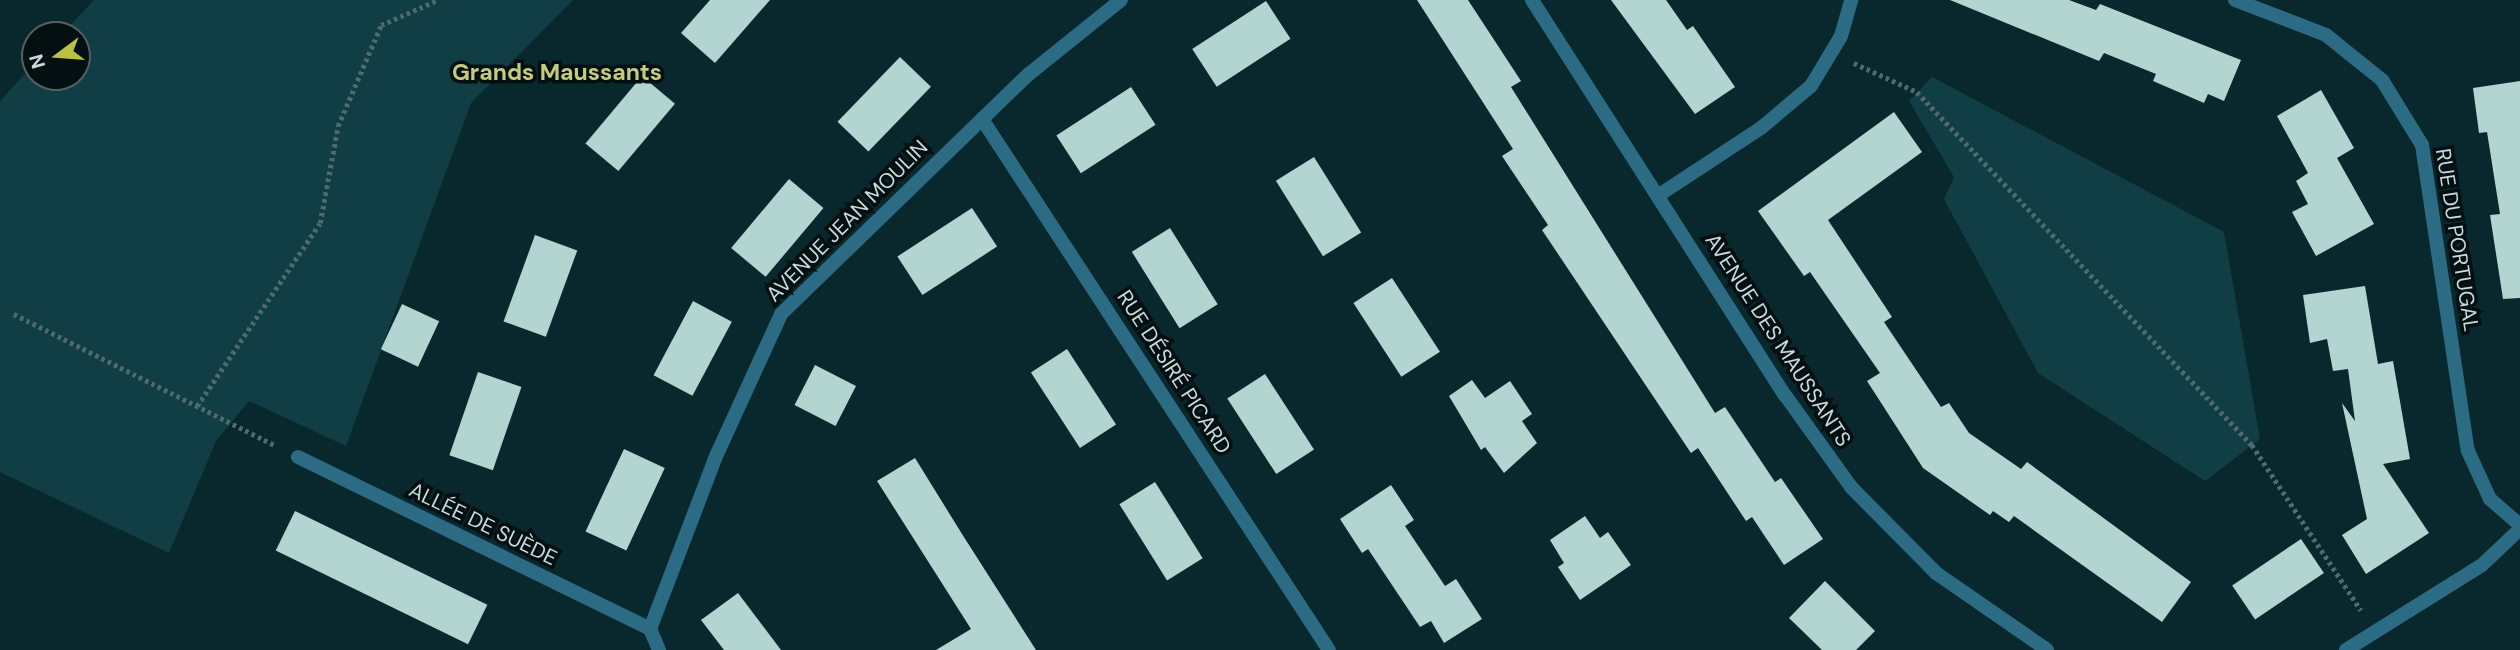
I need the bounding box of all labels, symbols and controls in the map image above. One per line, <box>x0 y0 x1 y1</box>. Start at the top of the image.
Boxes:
north arrow <box>21 21 91 91</box>
text: N <box>23 51 51 71</box>
district label: Grands Maussants <box>452 58 662 86</box>
street label: AVENUE JEAN MOULIN <box>761 135 933 307</box>
street label: RUE DU PORTUGAL <box>2430 147 2484 333</box>
street label: AVENUE DES MAUSSANTS <box>1700 229 1856 451</box>
street label: RUE DÉSIRÉ PICARD <box>1112 286 1236 458</box>
street label: ALLÉE DE SUÈDE <box>405 477 561 571</box>

